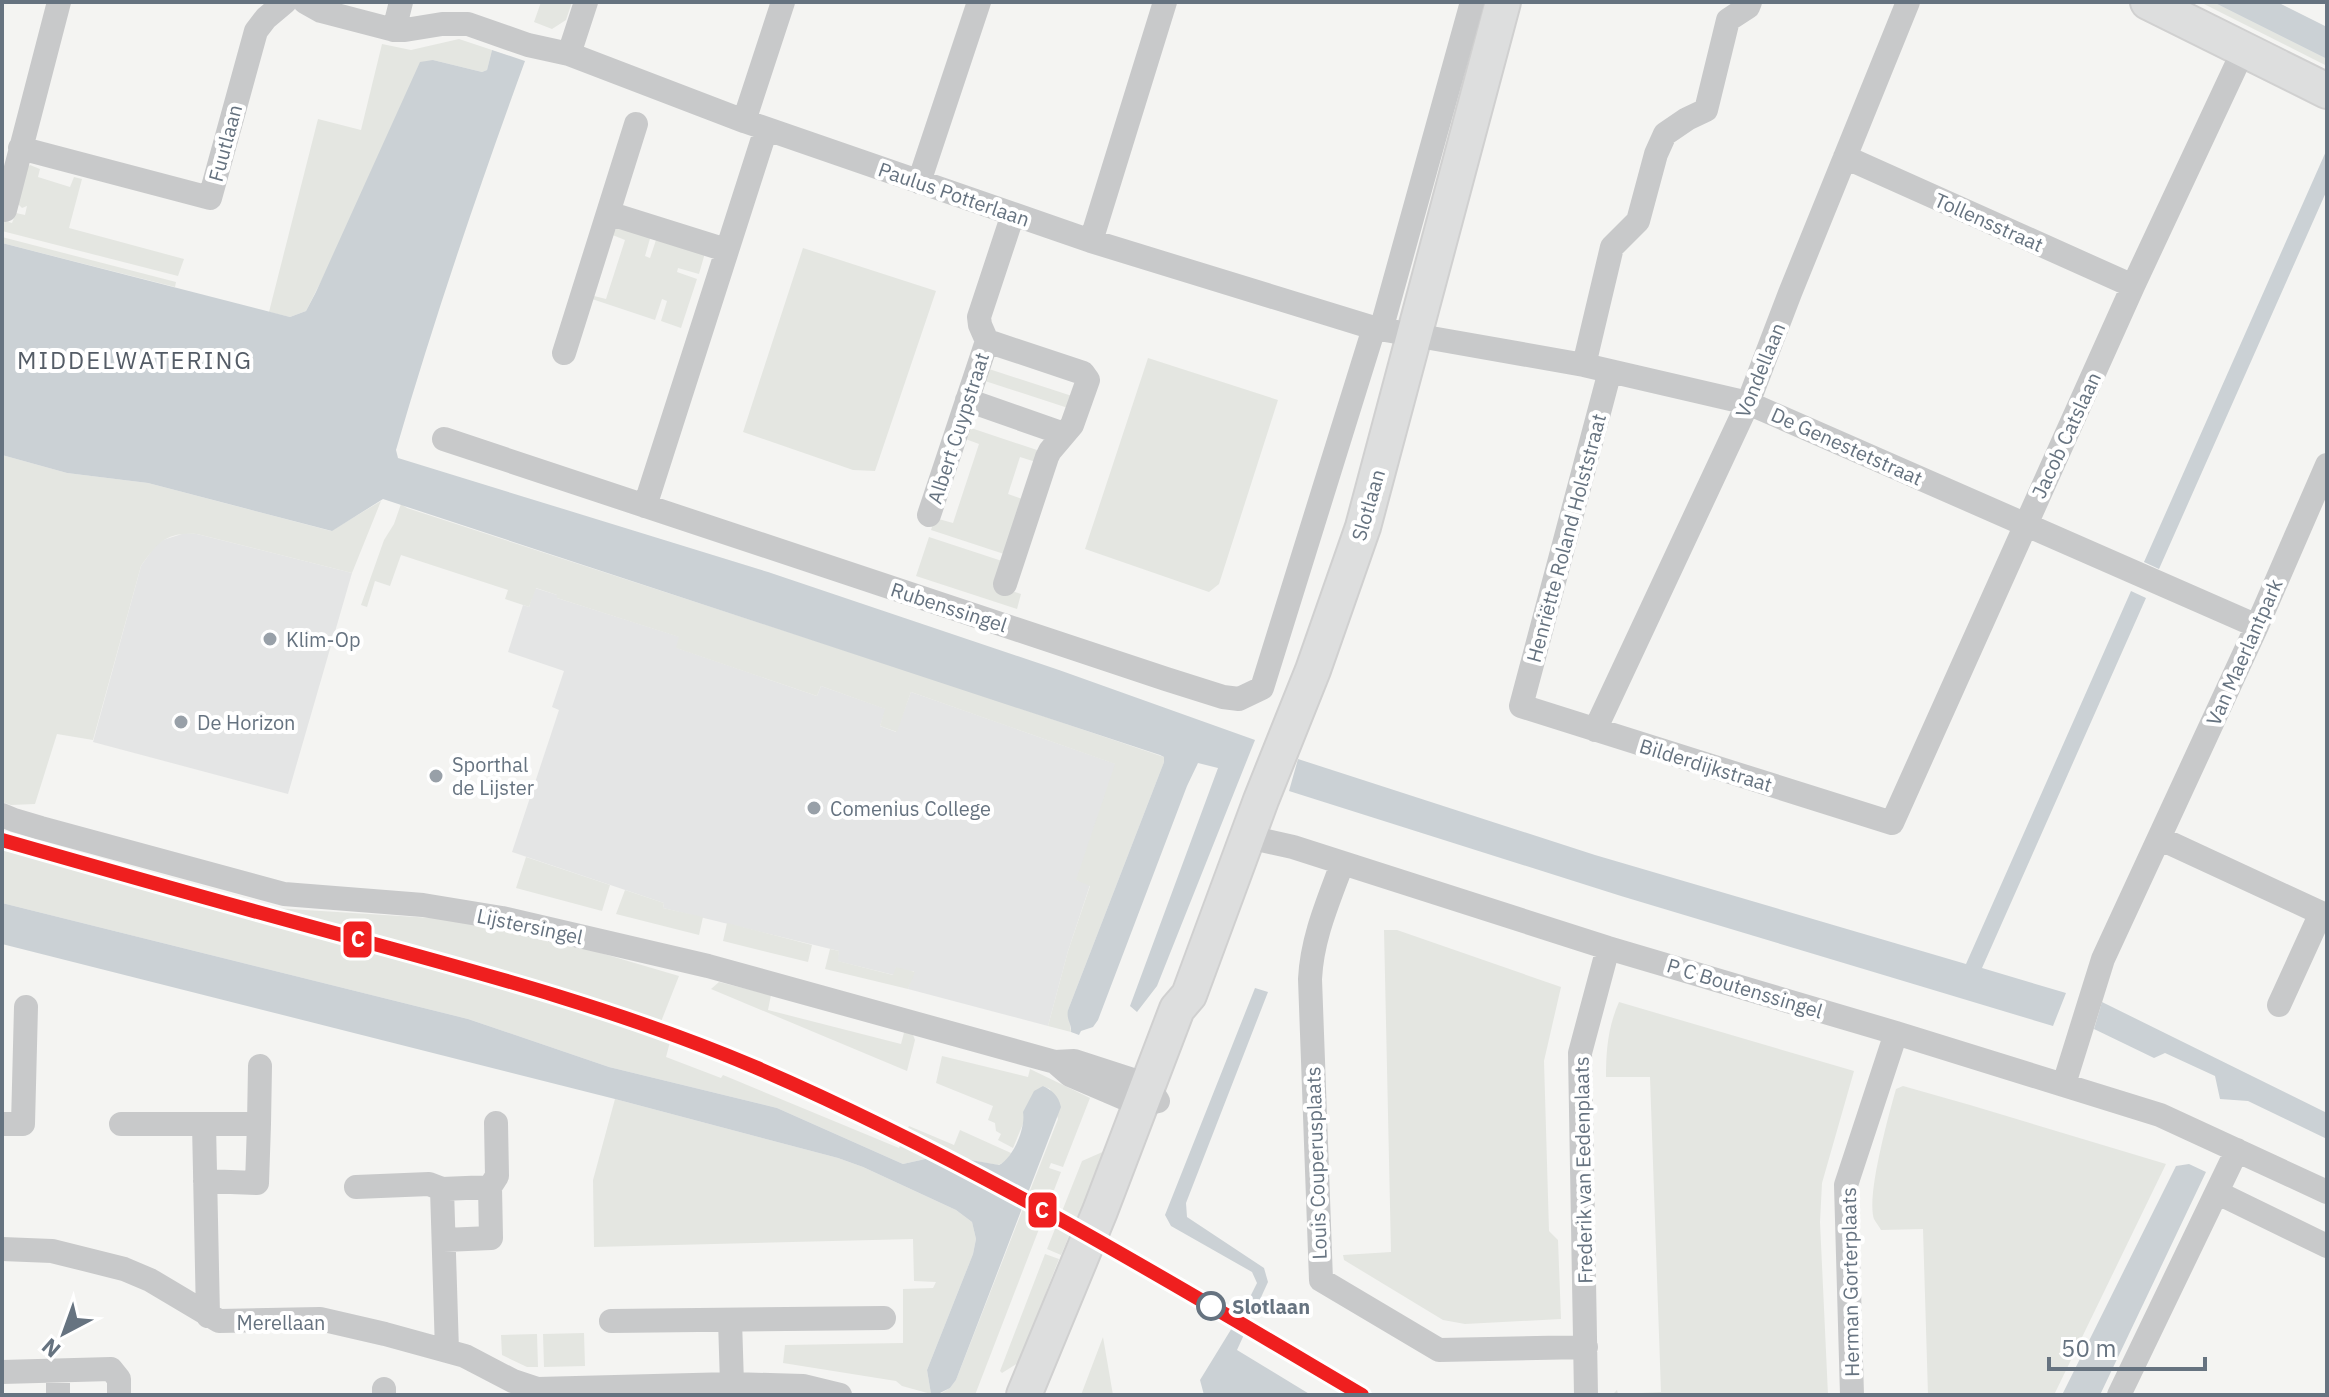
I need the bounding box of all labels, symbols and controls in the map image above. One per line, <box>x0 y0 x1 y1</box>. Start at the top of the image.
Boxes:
street label: Fuutlaan <box>202 102 248 184</box>
street label: Paulus Potterlaan <box>875 155 1033 233</box>
street label: Tollensstraat <box>1930 186 2048 258</box>
street label: Vondellaan <box>1729 318 1791 422</box>
district label: MIDDELWATERING <box>17 344 253 376</box>
street label: Albert Cuypstraat <box>921 349 995 507</box>
street label: Jacob Catslaan <box>2025 367 2107 503</box>
street label: De Genestetstraat <box>1767 400 1927 492</box>
street label: Henriëtte Roland Holststraat <box>1520 411 1612 665</box>
street label: Slotlaan <box>1345 466 1391 544</box>
street label: Van Maerlantpark <box>2199 574 2289 730</box>
street label: Rubenssingel <box>887 576 1011 638</box>
place label: Klim-Op <box>286 626 361 653</box>
marker: Klim-Op <box>261 630 279 648</box>
place label: De Horizon <box>197 709 295 736</box>
marker: De Horizon <box>172 713 190 731</box>
street label: Bilderdijkstraat <box>1636 732 1776 798</box>
place label: Sporthal de Lijster <box>452 751 534 801</box>
marker: Sporthal de Lijster <box>427 767 445 785</box>
place label: Comenius College <box>830 795 991 822</box>
marker: Comenius College <box>805 799 823 817</box>
street label: Lijstersingel <box>474 902 586 950</box>
line badge: C <box>342 920 373 959</box>
text: C <box>351 924 365 953</box>
street label: P C Boutenssingel <box>1664 951 1826 1025</box>
street label: Frederik van Eedenplaats <box>1568 1056 1598 1284</box>
street label: Louis Couperusplaats <box>1299 1066 1333 1260</box>
street label: Herman Gorterplaats <box>1835 1187 1865 1377</box>
line badge: C <box>1027 1191 1058 1229</box>
text: C <box>1035 1195 1049 1224</box>
marker: Slotlaan <box>1197 1292 1225 1320</box>
north arrow <box>24 1293 104 1373</box>
place label: Slotlaan <box>1232 1293 1310 1320</box>
street label: Merellaan <box>237 1309 325 1336</box>
scale bar <box>2049 1321 2205 1371</box>
text: N <box>35 1332 66 1365</box>
text: 50 m <box>2061 1332 2116 1364</box>

